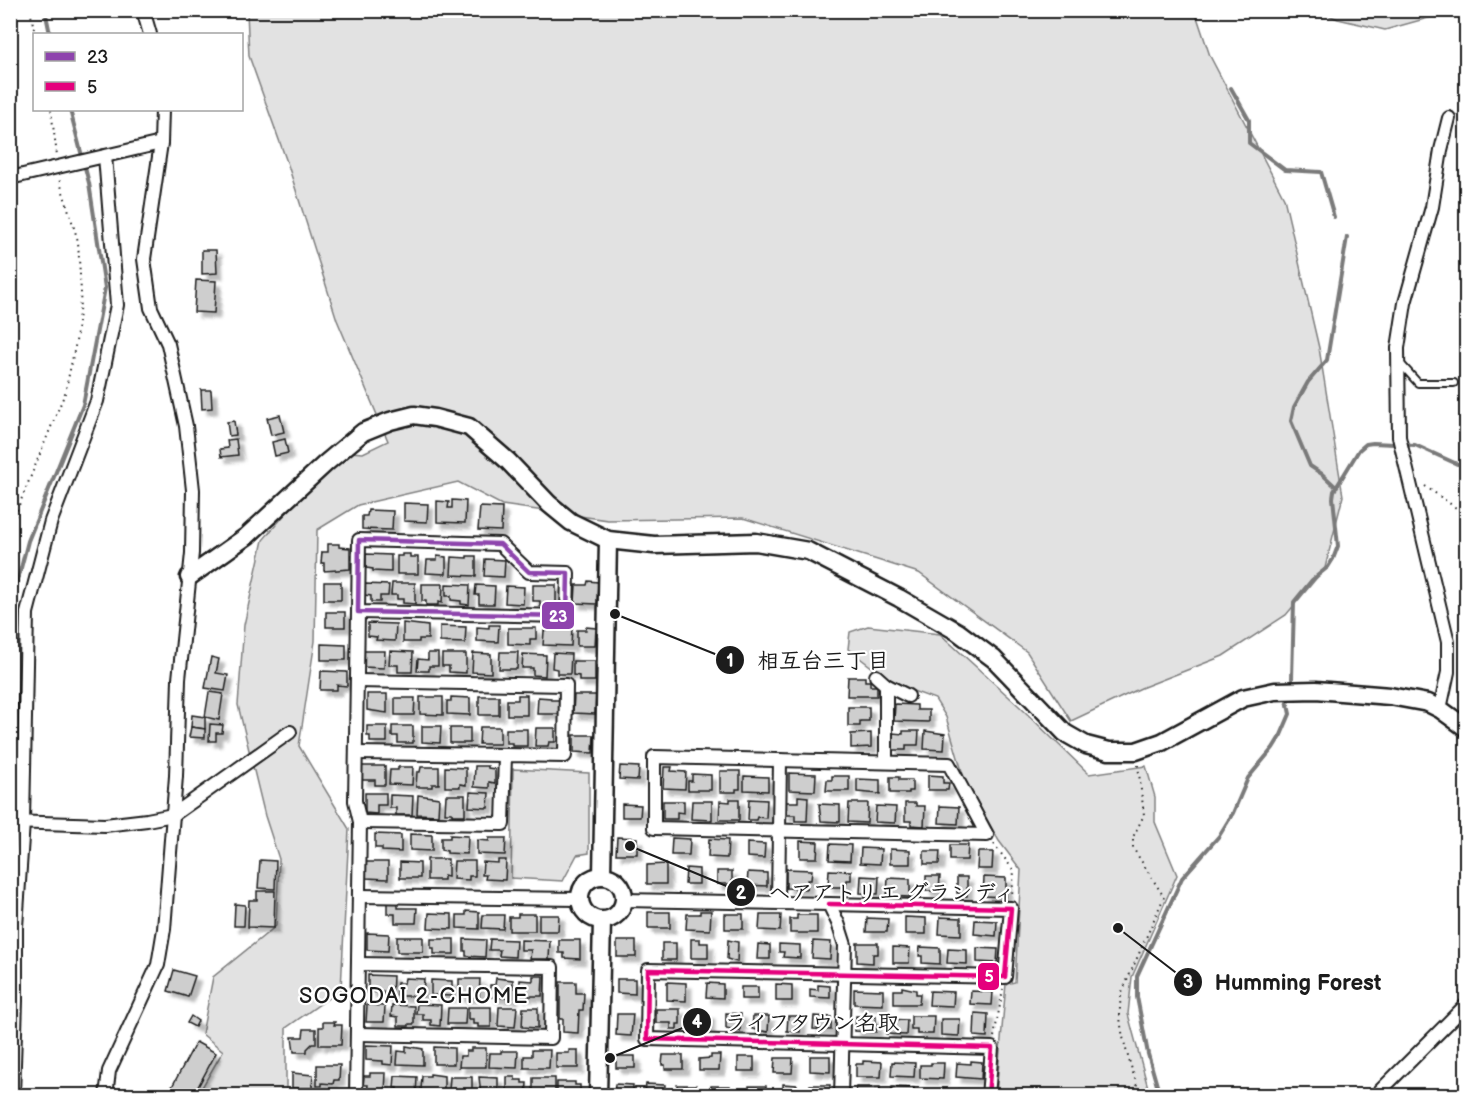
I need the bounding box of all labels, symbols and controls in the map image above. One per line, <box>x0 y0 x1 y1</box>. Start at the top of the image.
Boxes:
legend <box>33 33 243 111</box>
text: 23 <box>87 47 108 68</box>
text: 5 <box>87 77 97 98</box>
line badge: 23 <box>541 601 575 630</box>
text: 23 <box>549 608 567 627</box>
callout: 相互台三丁目 <box>715 640 901 680</box>
text: 相互台三丁目 <box>757 648 889 675</box>
text: 1 <box>726 651 734 672</box>
callout: ヘアアトリエ グランディ <box>726 872 1028 912</box>
text: ヘアアトリエ グランディ <box>768 880 1016 907</box>
text: 2 <box>736 883 747 904</box>
line badge: 5 <box>977 962 1000 991</box>
callout: Humming Forest <box>1173 962 1393 1002</box>
text: 5 <box>984 968 994 987</box>
text: Humming Forest <box>1215 970 1382 997</box>
text: 3 <box>1183 972 1193 993</box>
district label: SOGODAI 2-CHOME <box>299 983 529 1010</box>
callout: ライフタウン名取 <box>682 1002 912 1042</box>
text: ライフタウン名取 <box>724 1010 900 1037</box>
text: 4 <box>692 1012 703 1033</box>

